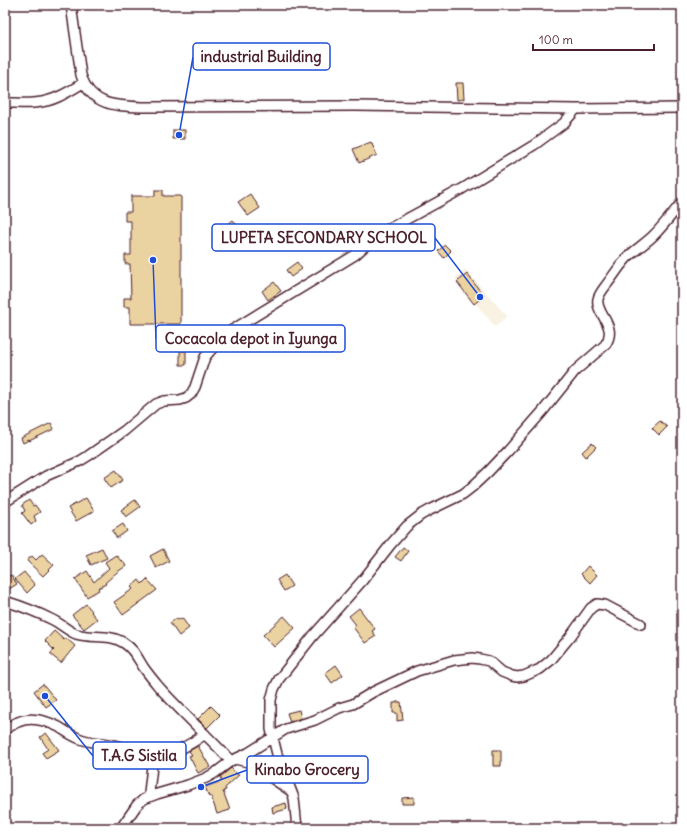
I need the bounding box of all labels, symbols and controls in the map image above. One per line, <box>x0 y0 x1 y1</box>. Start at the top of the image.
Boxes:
scale bar <box>533 26 654 52</box>
text: 100 m <box>539 32 573 47</box>
callout: industrial Building <box>193 43 330 70</box>
text: industrial Building <box>200 47 322 67</box>
callout: LUPETA SECONDARY SCHOOL <box>212 224 435 251</box>
text: LUPETA SECONDARY SCHOOL <box>221 228 427 247</box>
callout: Cocacola depot in Iyunga <box>156 325 345 352</box>
text: Cocacola depot in Iyunga <box>165 329 338 349</box>
callout: T.A.G Sistila <box>93 742 186 769</box>
text: T.A.G Sistila <box>101 746 177 765</box>
callout: Kinabo Grocery <box>247 756 368 783</box>
text: Kinabo Grocery <box>254 760 360 780</box>

